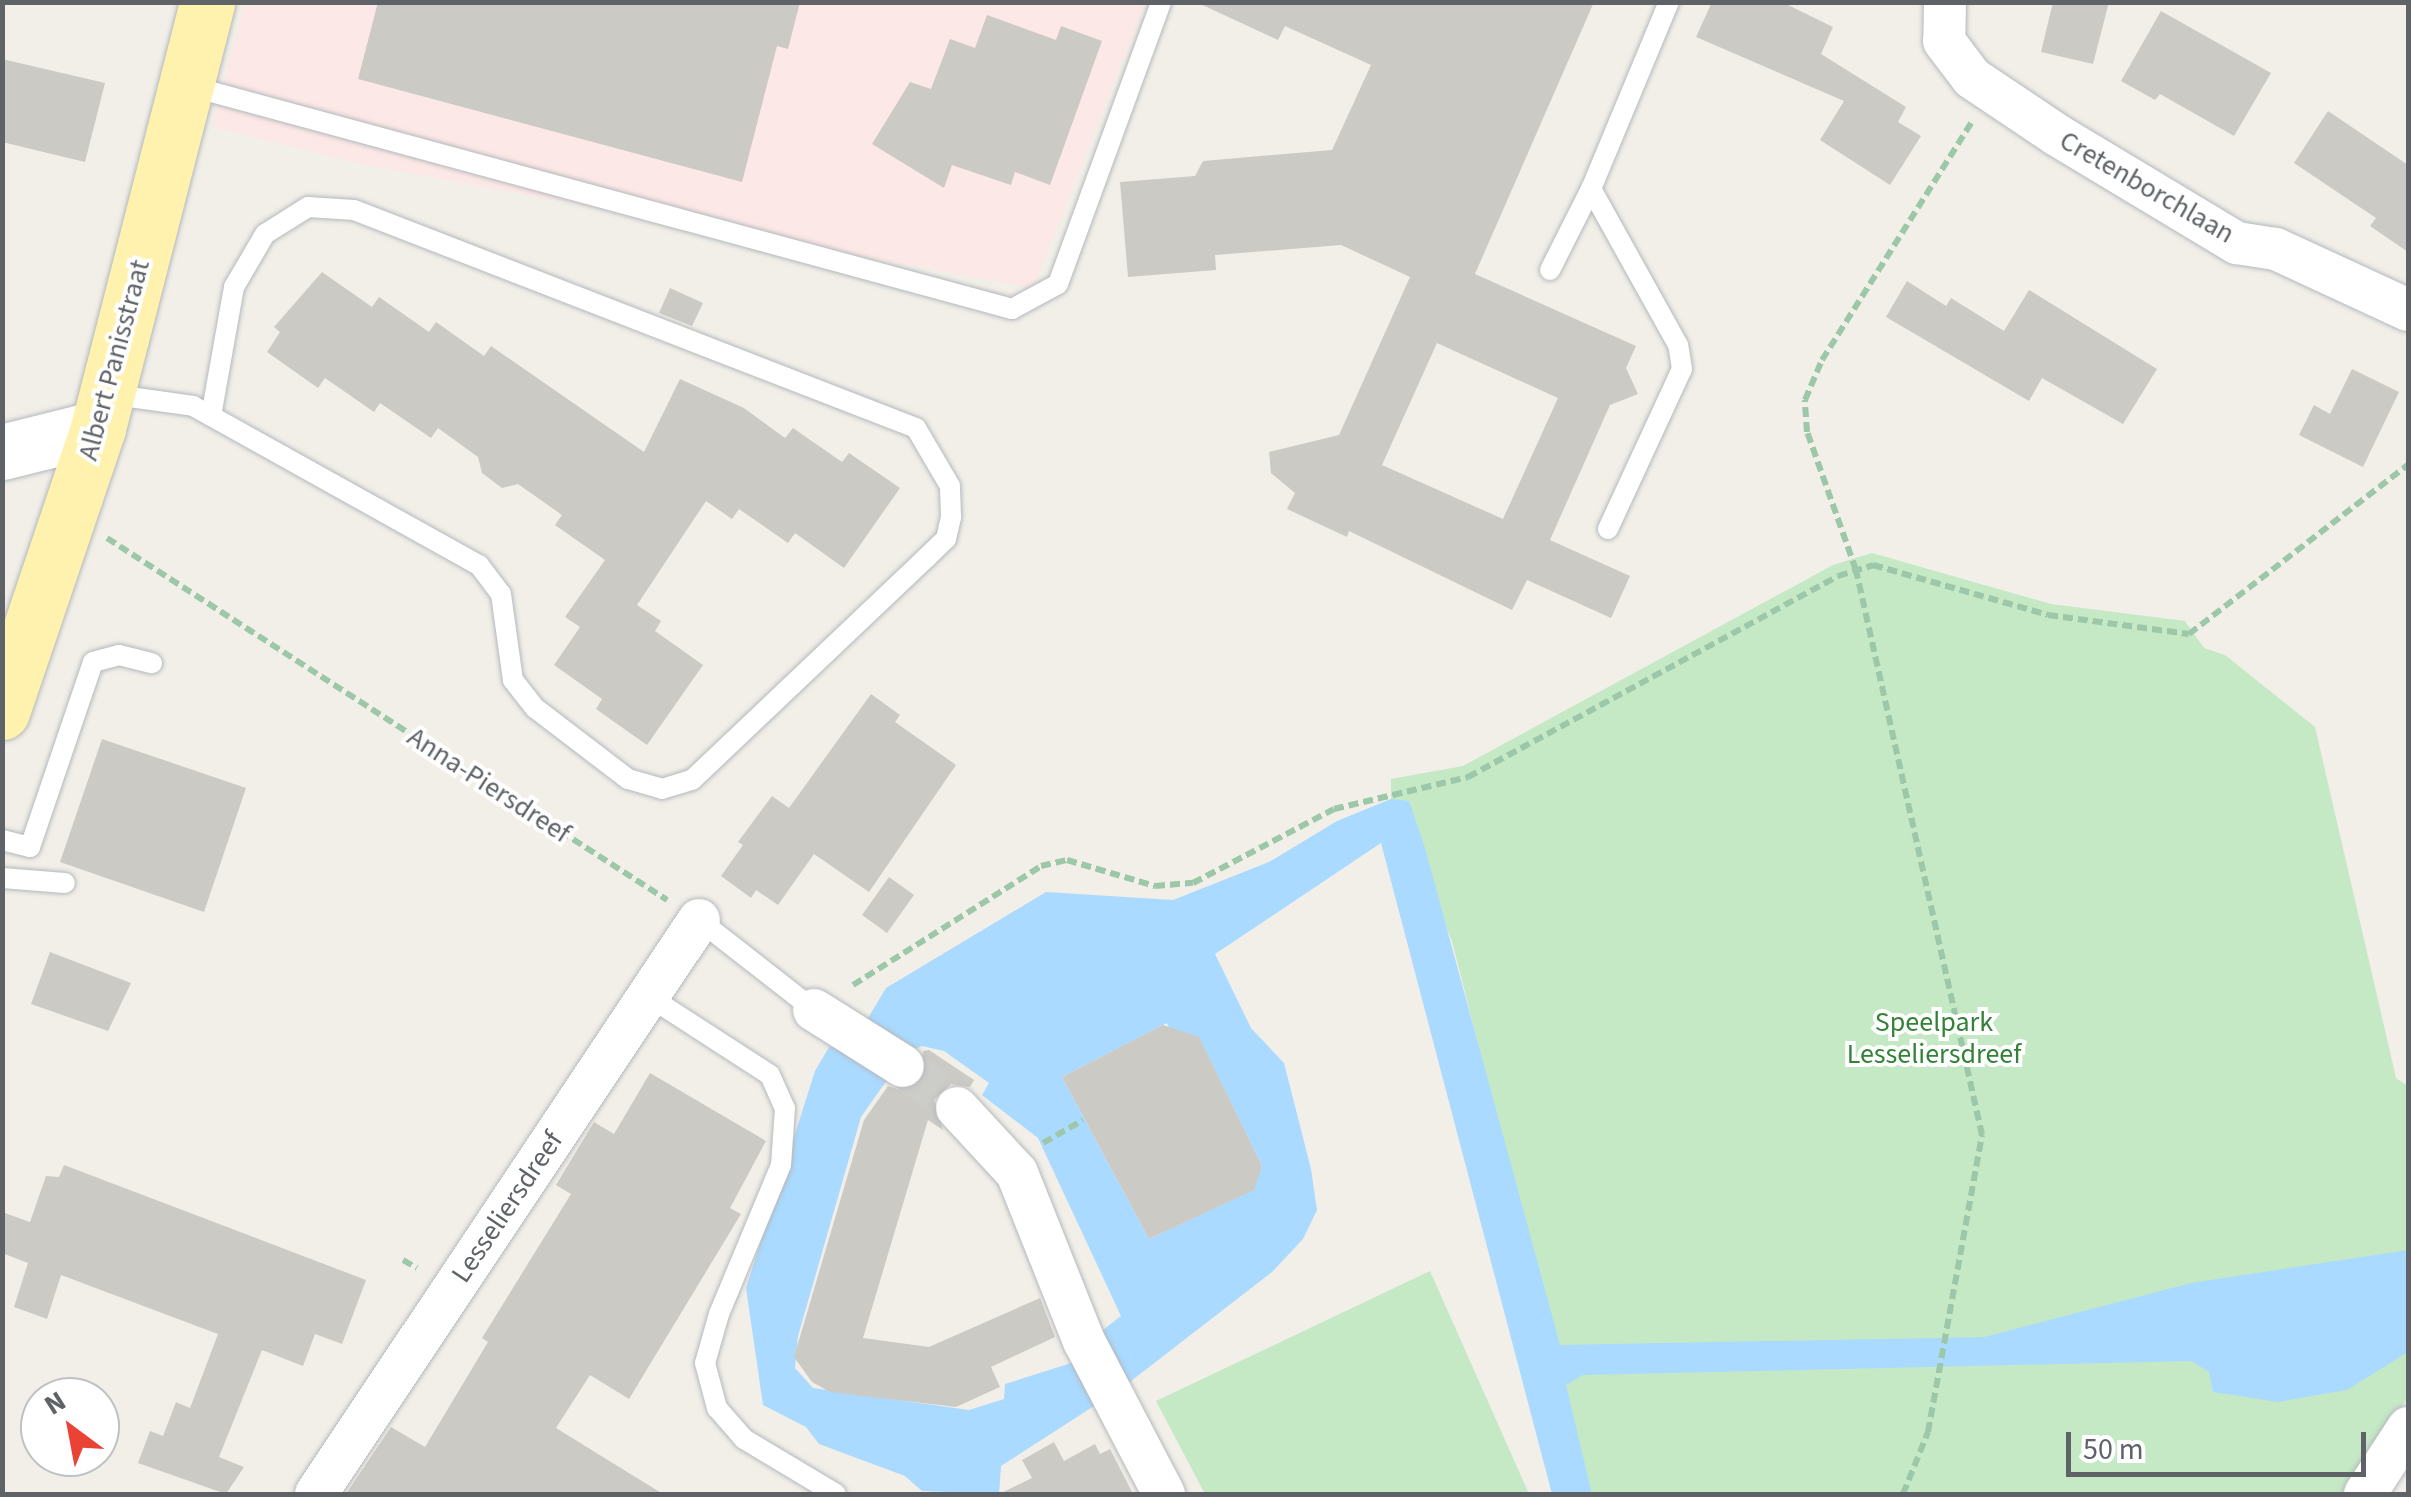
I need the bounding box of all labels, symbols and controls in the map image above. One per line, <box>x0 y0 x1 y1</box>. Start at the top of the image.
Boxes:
street label: Cretenborchlaan <box>2054 123 2240 251</box>
street label: Albert Panisstraat <box>71 256 157 464</box>
street label: Anna-Piersdreef <box>401 720 577 850</box>
park label: Speelpark Lesseliersdreef <box>1847 1005 2021 1071</box>
street label: Lesseliersdreef <box>444 1125 570 1289</box>
north arrow <box>20 1377 120 1477</box>
text: N <box>37 1381 74 1425</box>
scale bar <box>2071 1412 2371 1474</box>
text: 50 m <box>2083 1428 2144 1471</box>

